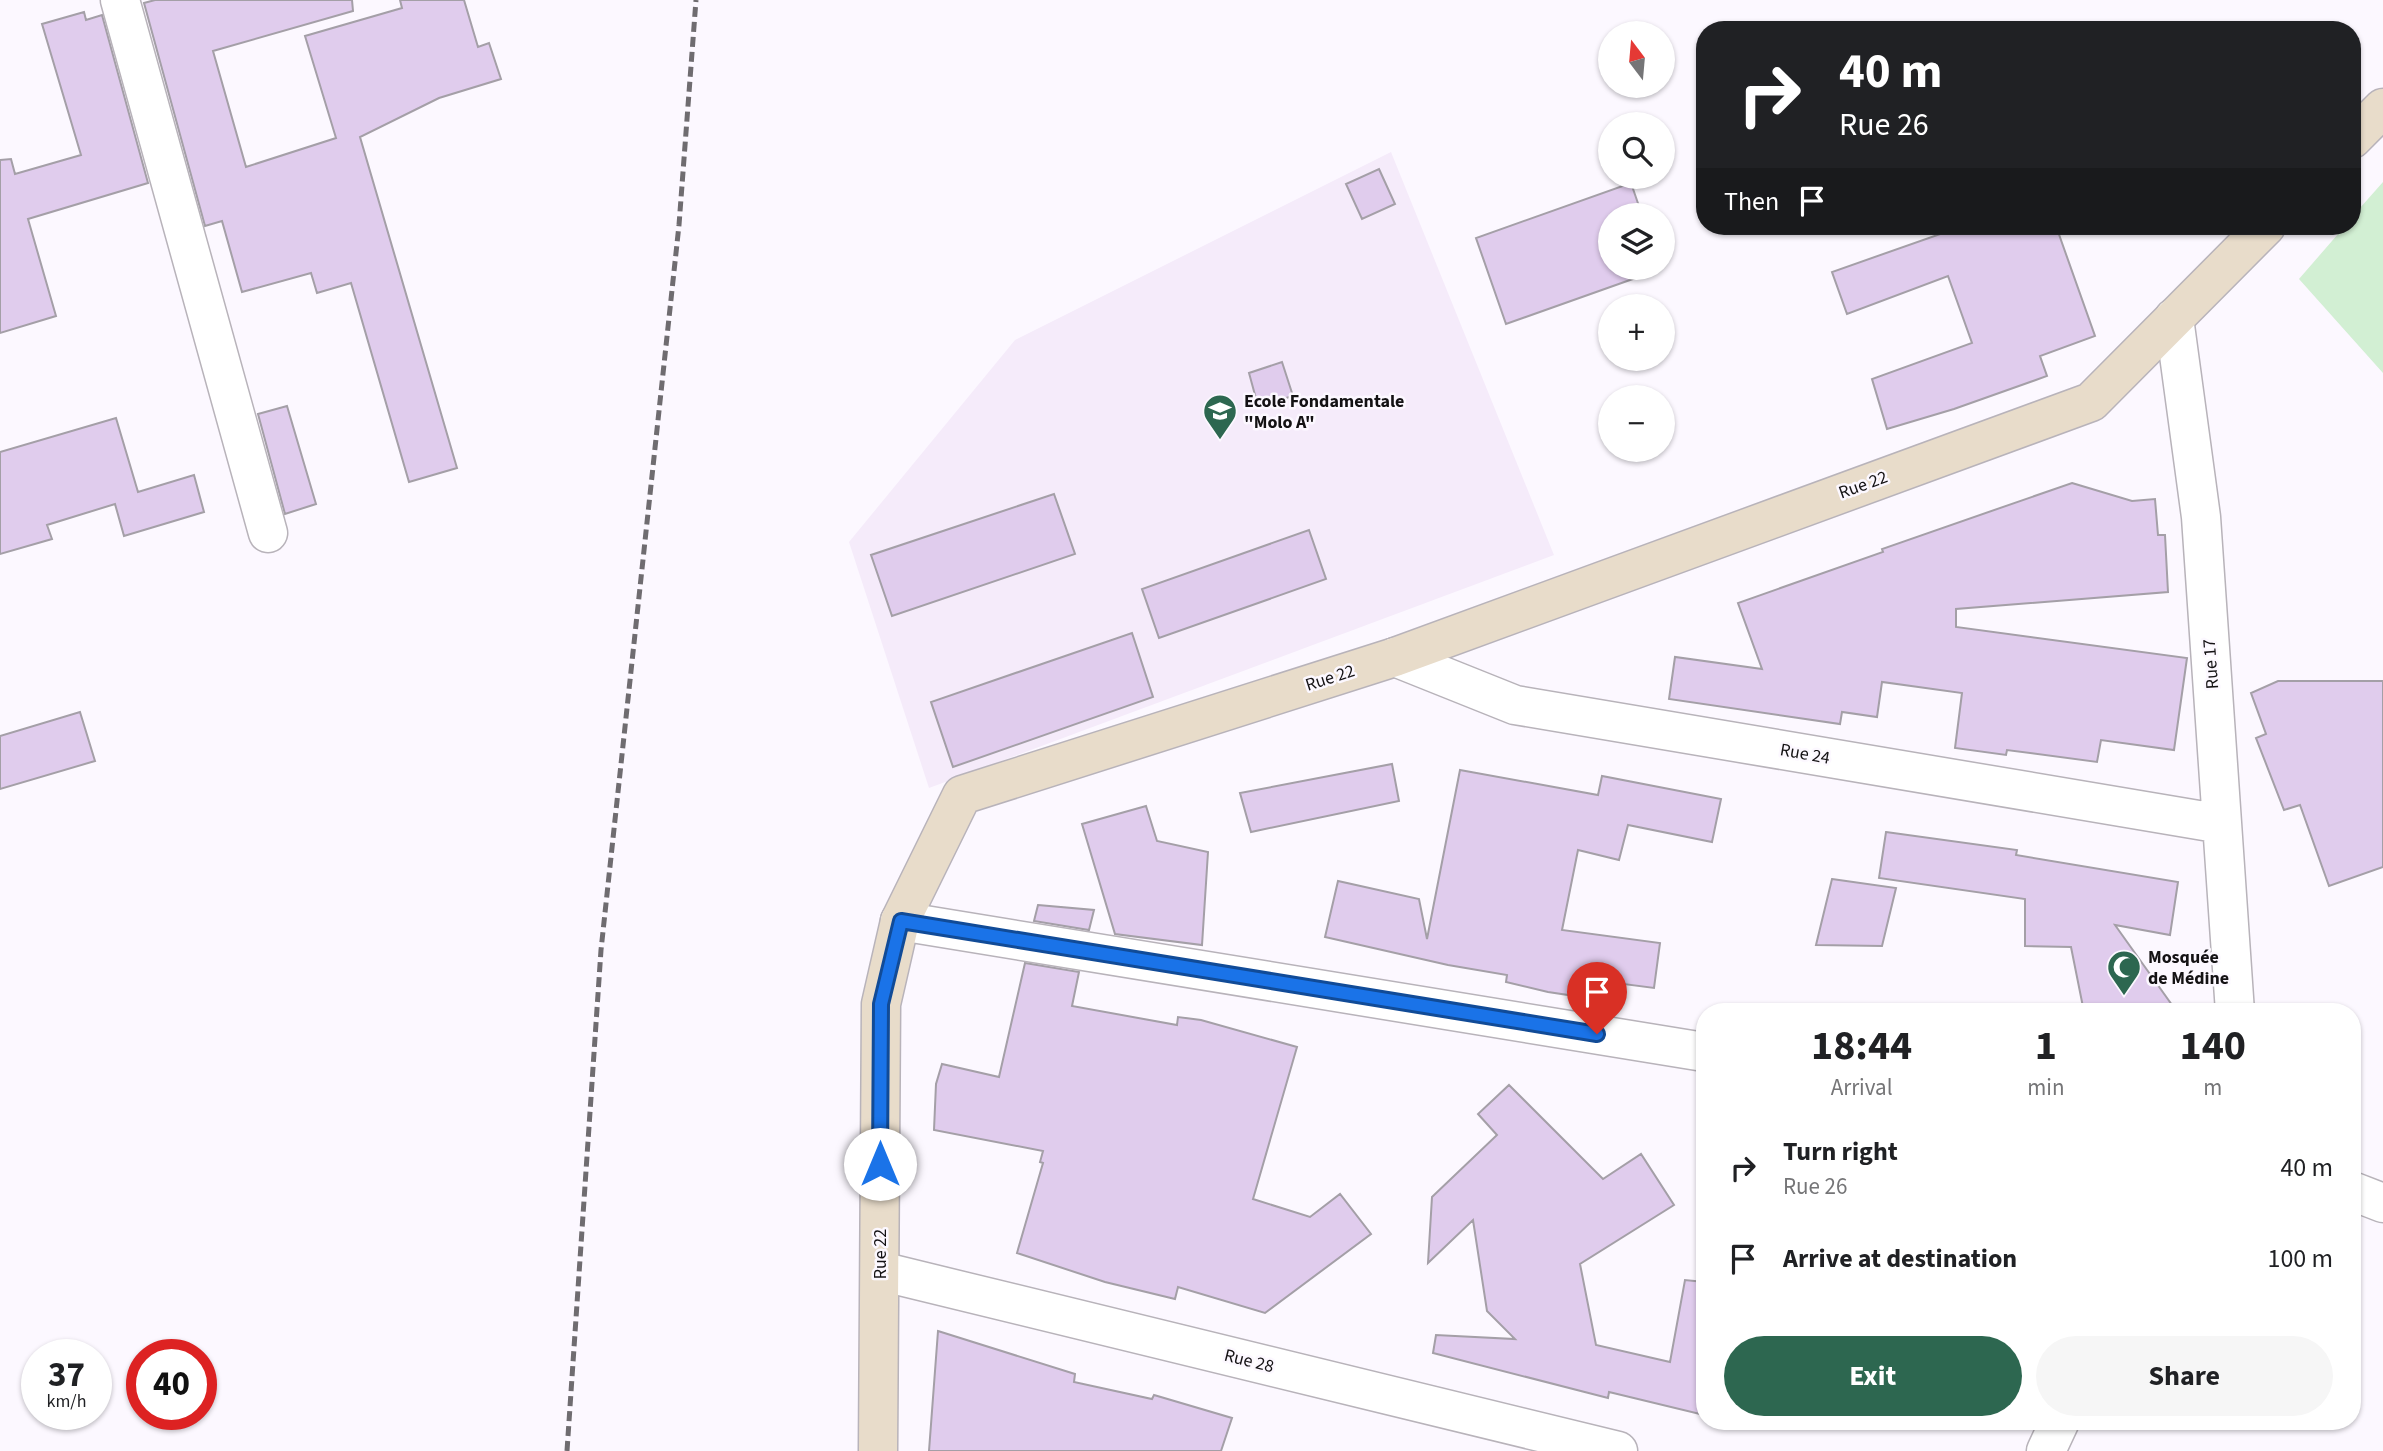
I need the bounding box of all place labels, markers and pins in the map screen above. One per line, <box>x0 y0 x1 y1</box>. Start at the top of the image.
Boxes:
place label: Ecole Fondamentale "Molo A" <box>1244 389 1404 435</box>
school or university icon: Ecole Fondamentale "Molo A" <box>1201 392 1239 441</box>
place label: Mosquée de Médine <box>2148 945 2229 991</box>
mosque icon: Mosquée de Médine <box>2105 948 2143 997</box>
pin <box>1567 962 1627 1034</box>

